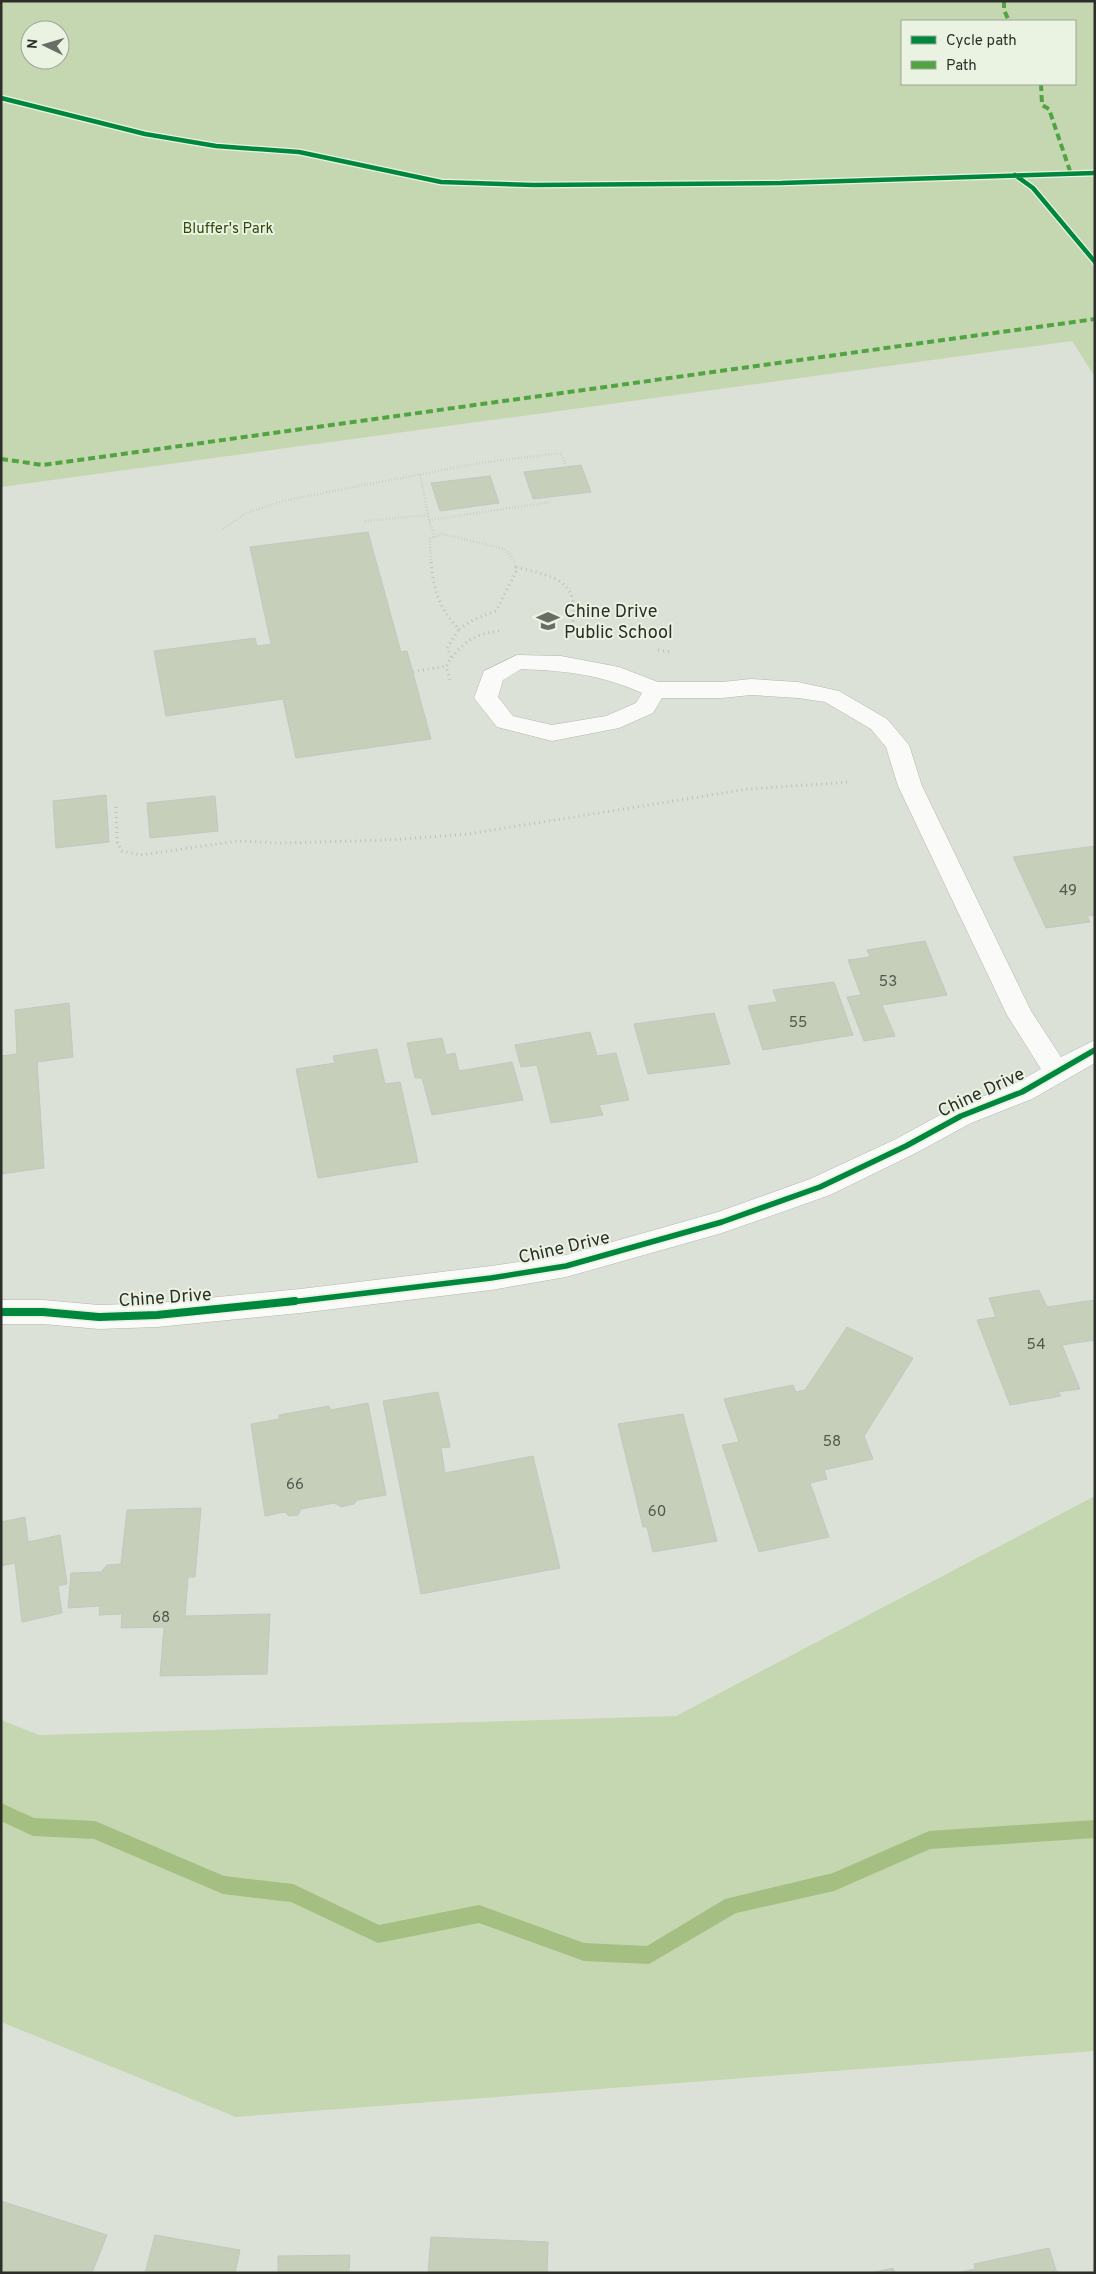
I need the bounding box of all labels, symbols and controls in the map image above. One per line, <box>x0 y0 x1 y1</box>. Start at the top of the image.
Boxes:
north arrow <box>20 20 70 70</box>
legend <box>901 20 1076 85</box>
text: Cycle path <box>946 32 1017 51</box>
text: N <box>25 38 42 50</box>
text: Path <box>946 57 977 76</box>
park label: Bluffer's Park <box>182 220 274 239</box>
place label: Chine Drive Public School <box>564 601 673 645</box>
school or university icon: Chine Drive Public School <box>535 608 561 634</box>
house number: 49 <box>1059 882 1077 901</box>
house number: 53 <box>879 973 897 992</box>
house number: 55 <box>789 1014 807 1033</box>
street label: Chine Drive <box>934 1063 1029 1124</box>
street label: Chine Drive <box>516 1227 612 1270</box>
street label: Chine Drive <box>118 1284 212 1313</box>
house number: 54 <box>1027 1336 1045 1355</box>
house number: 58 <box>823 1433 841 1452</box>
house number: 66 <box>286 1476 304 1495</box>
house number: 60 <box>648 1503 666 1522</box>
house number: 68 <box>152 1609 170 1628</box>

